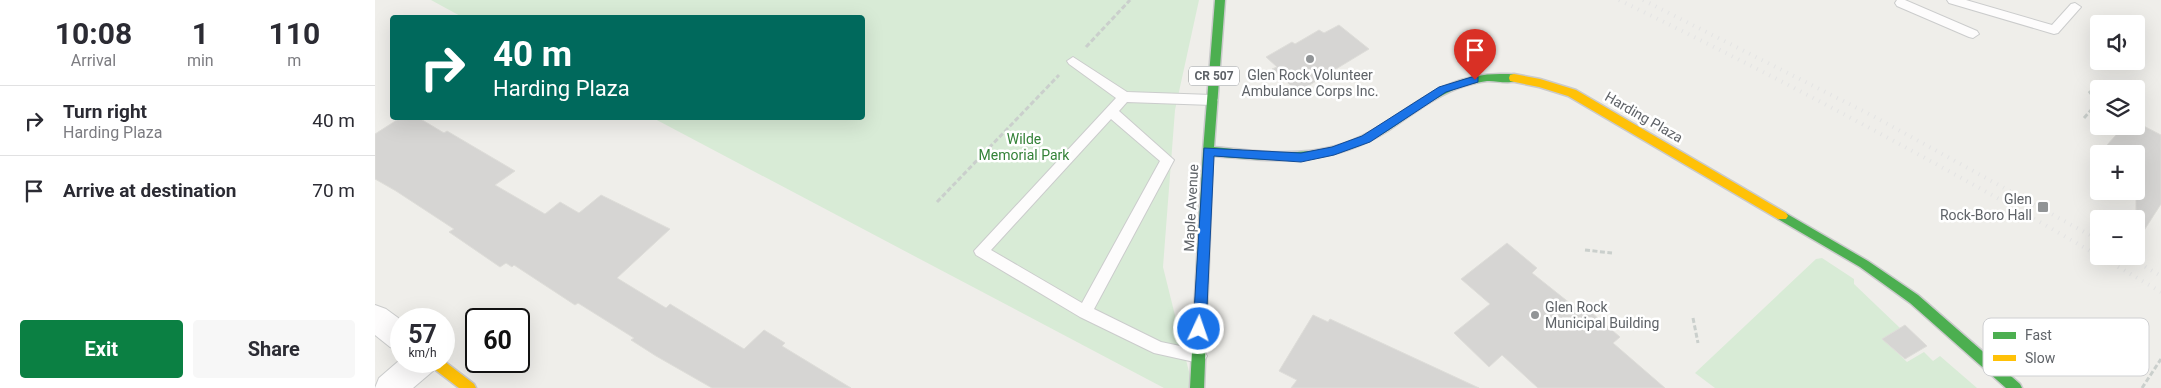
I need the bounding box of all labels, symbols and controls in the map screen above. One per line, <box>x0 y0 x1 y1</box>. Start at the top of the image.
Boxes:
map controls <box>2090 15 2145 265</box>
button: sound <box>2090 15 2145 70</box>
text: 10:08 <box>55 16 132 51</box>
text: 1 <box>192 16 209 51</box>
text: 110 <box>269 16 320 51</box>
pin <box>1454 29 1496 80</box>
text: 40 m <box>493 34 572 75</box>
icon: right <box>410 35 475 100</box>
icon: arrive <box>1461 36 1489 64</box>
text: Arrival <box>71 51 116 70</box>
text: min <box>187 51 214 70</box>
text: m <box>287 51 301 70</box>
marker: Glen Rock Volunteer Ambulance Corps Inc. <box>1304 53 1316 65</box>
road number: CR 507 <box>1189 66 1239 85</box>
place label: Glen Rock Volunteer Ambulance Corps Inc. <box>1242 67 1378 99</box>
text: Harding Plaza <box>493 76 630 101</box>
button: layers <box>2090 80 2145 135</box>
street label: Harding Plaza <box>1602 88 1686 146</box>
text: Turn right <box>63 100 147 123</box>
icon: right <box>20 107 48 135</box>
text: 40 m <box>312 109 355 132</box>
text: Harding Plaza <box>63 123 162 142</box>
park label: Wilde Memorial Park <box>979 131 1070 163</box>
button: + <box>2090 145 2145 200</box>
street label: Maple Avenue <box>1181 164 1201 252</box>
icon: arrive <box>20 177 48 205</box>
text: Arrive at destination <box>63 179 236 202</box>
text: 70 m <box>312 179 355 202</box>
place label: Glen Rock-Boro Hall <box>1940 191 2032 223</box>
marker: Glen Rock-Boro Hall <box>2036 200 2050 214</box>
button: − <box>2090 210 2145 265</box>
place label: Glen Rock Municipal Building <box>1545 299 1659 331</box>
position arrow <box>1172 302 1224 354</box>
speed limit sign: 60 <box>465 308 530 373</box>
marker: Glen Rock Municipal Building <box>1529 309 1541 321</box>
legend <box>1983 318 2149 376</box>
button: Exit <box>20 320 183 378</box>
button: Share <box>193 320 355 378</box>
text: 57 <box>408 320 437 349</box>
text: Fast <box>2025 327 2052 343</box>
text: km/h <box>408 346 437 360</box>
text: Slow <box>2025 350 2056 366</box>

